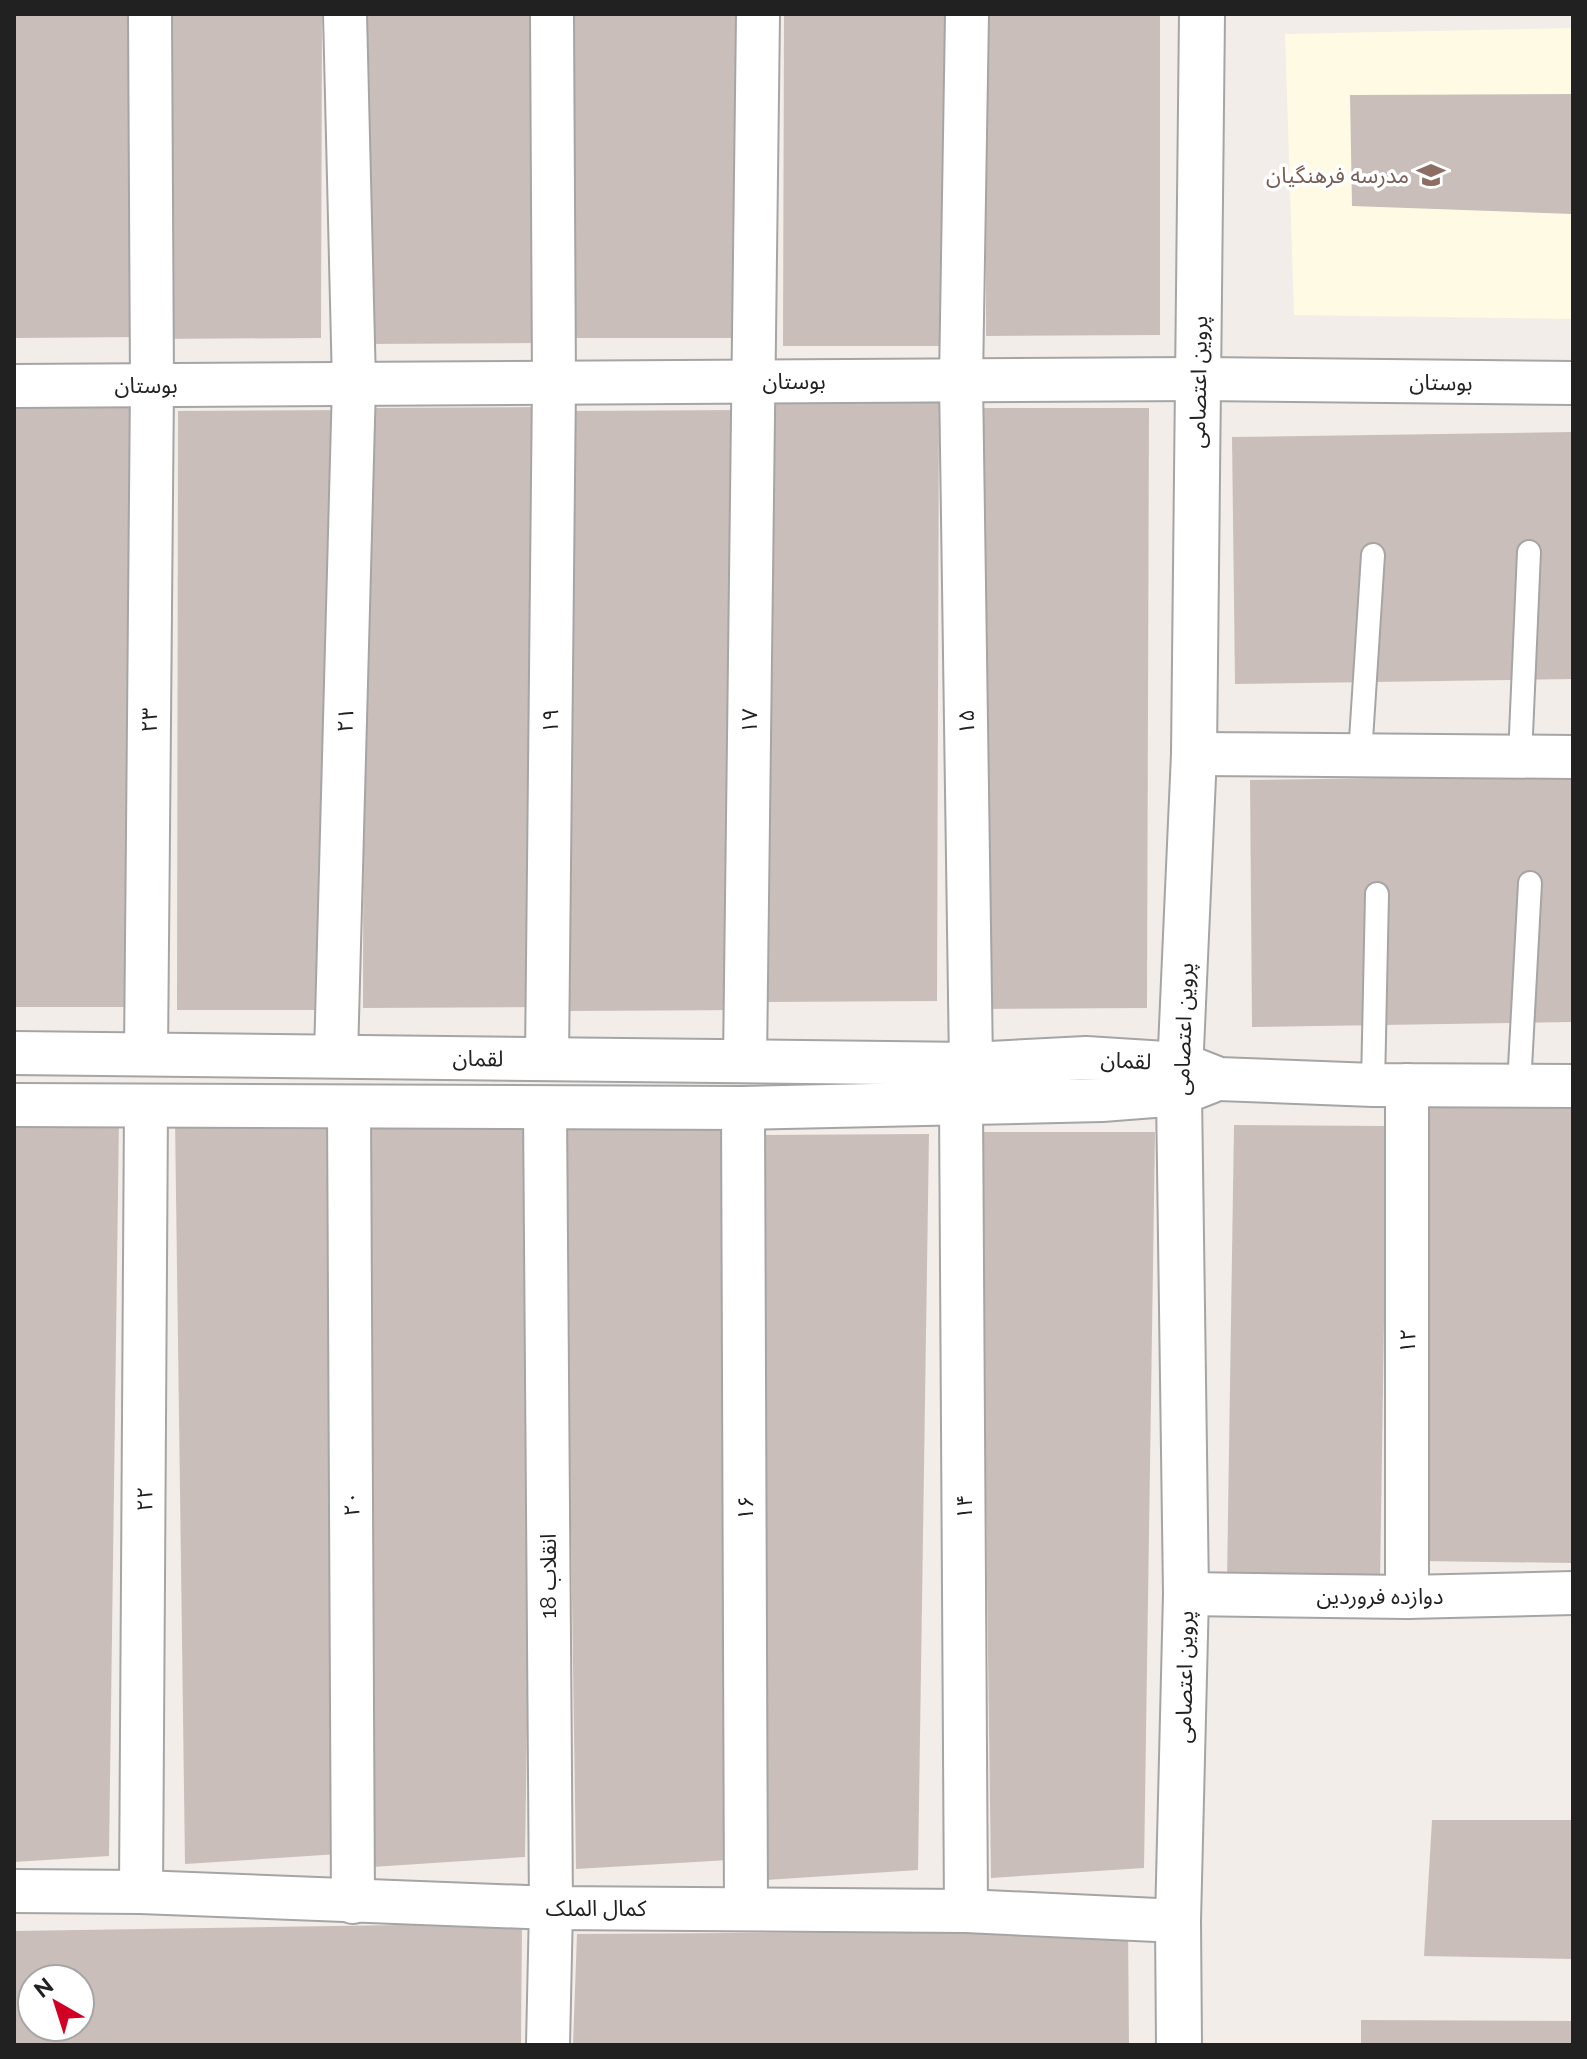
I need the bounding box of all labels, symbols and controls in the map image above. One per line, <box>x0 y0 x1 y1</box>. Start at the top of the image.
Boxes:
school or university icon: مدرسه فرهنگیان <box>1416 160 1446 190</box>
place label: مدرسه فرهنگیان <box>1266 162 1409 189</box>
street label: پروین اعتصامی <box>1184 315 1214 449</box>
street label: بوستان <box>762 368 826 394</box>
street label: بوستان <box>1409 368 1473 396</box>
street label: بوستان <box>114 372 178 398</box>
street label: ۲۳ <box>136 707 162 733</box>
street label: ۲۱ <box>332 707 358 733</box>
street label: ۱۹ <box>537 708 563 734</box>
street label: ۱۷ <box>736 708 762 734</box>
street label: ۱۵ <box>953 709 979 735</box>
street label: پروین اعتصامی <box>1168 962 1200 1096</box>
street label: لقمان <box>452 1045 504 1071</box>
street label: لقمان <box>1100 1046 1152 1074</box>
street label: ۱۲ <box>1394 1328 1420 1354</box>
street label: ۲۲ <box>131 1486 157 1512</box>
street label: ۲۰ <box>338 1491 364 1517</box>
street label: ۱۴ <box>951 1494 977 1520</box>
street label: ۱۶ <box>732 1495 758 1521</box>
street label: انقلاب 18 <box>535 1533 561 1619</box>
street label: دوازده فروردین <box>1317 1583 1443 1610</box>
street label: پروین اعتصامی <box>1170 1610 1200 1744</box>
street label: کمال الملک <box>546 1895 647 1921</box>
north arrow <box>16 1963 96 2043</box>
text: N <box>29 1972 58 2003</box>

